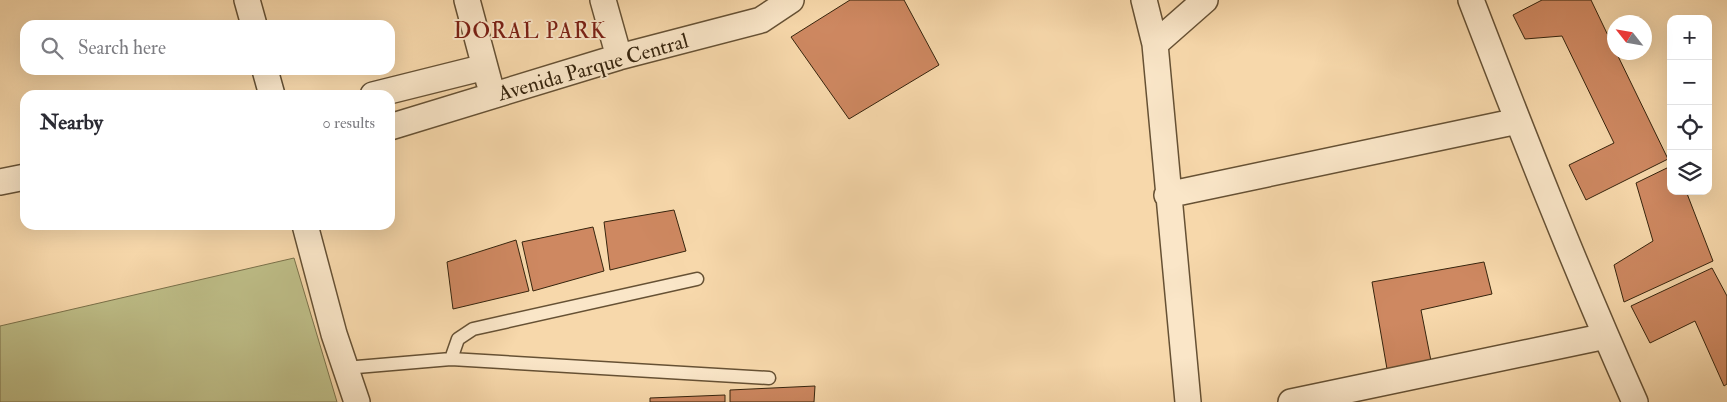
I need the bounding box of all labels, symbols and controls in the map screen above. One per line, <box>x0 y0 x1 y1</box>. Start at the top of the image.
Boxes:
north arrow <box>1607 15 1652 60</box>
map controls <box>1667 15 1712 195</box>
button: + <box>1667 15 1712 60</box>
district label: DORAL PARK <box>453 17 607 45</box>
search box <box>20 20 395 75</box>
street label: Avenida Parque Central <box>494 27 692 108</box>
icon: search <box>38 34 66 62</box>
text: Search here <box>78 36 166 60</box>
button: − <box>1667 60 1712 105</box>
button: locate <box>1667 105 1712 150</box>
text: Nearby <box>40 109 103 136</box>
text: 0 results <box>322 113 375 133</box>
button: layers <box>1667 150 1712 195</box>

